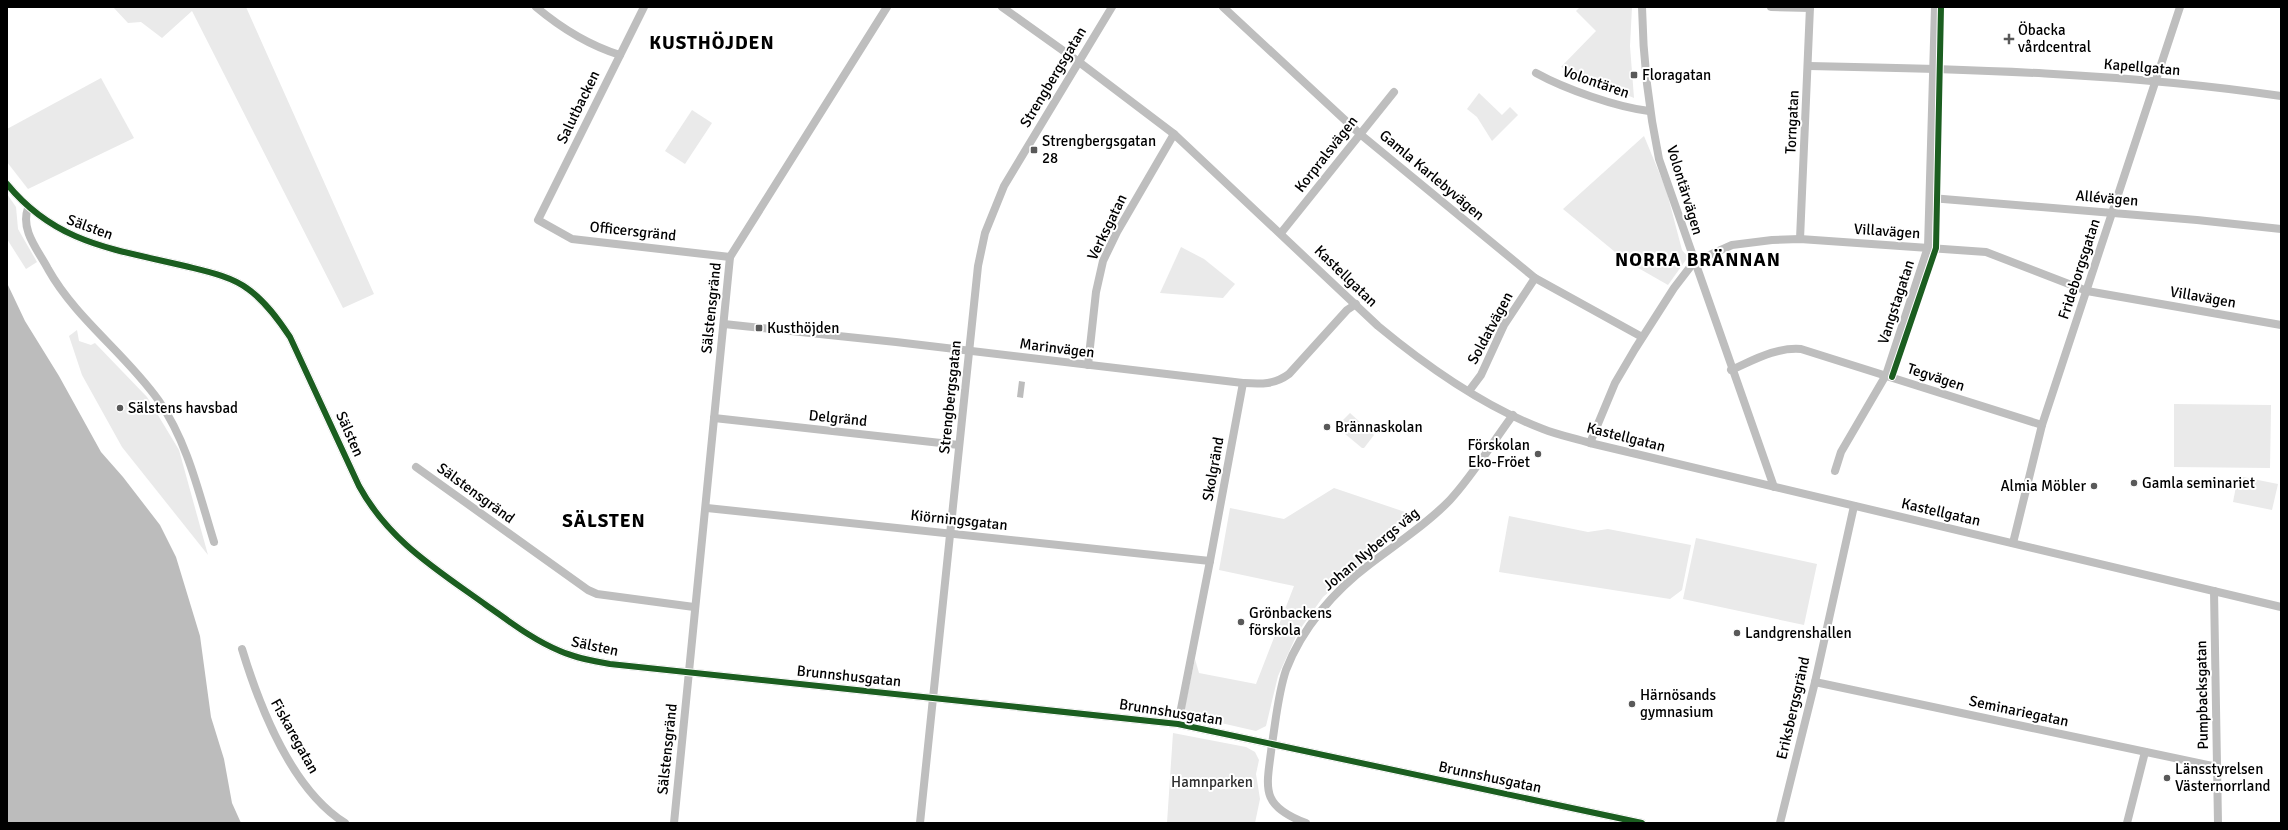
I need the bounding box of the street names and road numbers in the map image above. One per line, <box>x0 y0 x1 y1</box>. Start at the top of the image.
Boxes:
street label: Strengbergsgatan <box>1016 23 1090 131</box>
street label: Kapellgatan <box>2103 55 2181 79</box>
street label: Volontären <box>1560 62 1632 102</box>
street label: Salutbacken <box>553 68 603 146</box>
street label: Torngatan <box>1781 90 1803 154</box>
street label: Korpralsvägen <box>1291 112 1361 196</box>
street label: Gamla Karlebyvägen <box>1376 126 1488 224</box>
street label: Volontärvägen <box>1663 143 1707 237</box>
street label: Allévägen <box>2075 186 2139 210</box>
street label: Verksgatan <box>1083 191 1131 263</box>
street label: Sälsten <box>65 210 115 244</box>
street label: Frideborgsgatan <box>2054 216 2104 322</box>
street label: Officersgränd <box>589 218 677 244</box>
street label: Villavägen <box>1853 220 1921 242</box>
street label: Kastellgatan <box>1311 242 1381 310</box>
street label: Vangstagatan <box>1874 258 1918 346</box>
street label: Sälstensgränd <box>697 262 725 354</box>
street label: Villavägen <box>2169 282 2237 312</box>
street label: Soldatvägen <box>1463 289 1517 367</box>
street label: Marinvägen <box>1018 334 1096 362</box>
street label: Strengbergsgatan <box>935 339 965 455</box>
street label: Tegvägen <box>1905 359 1967 395</box>
street label: Delgränd <box>808 406 868 430</box>
street label: Sälsten <box>332 409 368 459</box>
street label: Kastellgatan <box>1585 419 1667 455</box>
street label: Skolgränd <box>1199 436 1227 502</box>
street label: Sälstensgränd <box>434 459 518 527</box>
street label: Kastellgatan <box>1900 494 1982 530</box>
street label: Johan Nybergs väg <box>1319 504 1423 594</box>
street label: Kiörningsgatan <box>910 506 1008 534</box>
street label: Sälsten <box>570 632 620 660</box>
street label: Pumpbacksgatan <box>2192 640 2212 750</box>
street label: Eriksbergsgränd <box>1772 655 1814 761</box>
street label: Brunnshusgatan <box>796 662 902 690</box>
street label: Seminariegatan <box>1968 692 2070 730</box>
street label: Fiskaregatan <box>267 695 323 777</box>
street label: Brunnshusgatan <box>1118 695 1224 729</box>
street label: Sälstensgränd <box>653 703 681 795</box>
street label: Brunnshusgatan <box>1437 757 1543 797</box>

